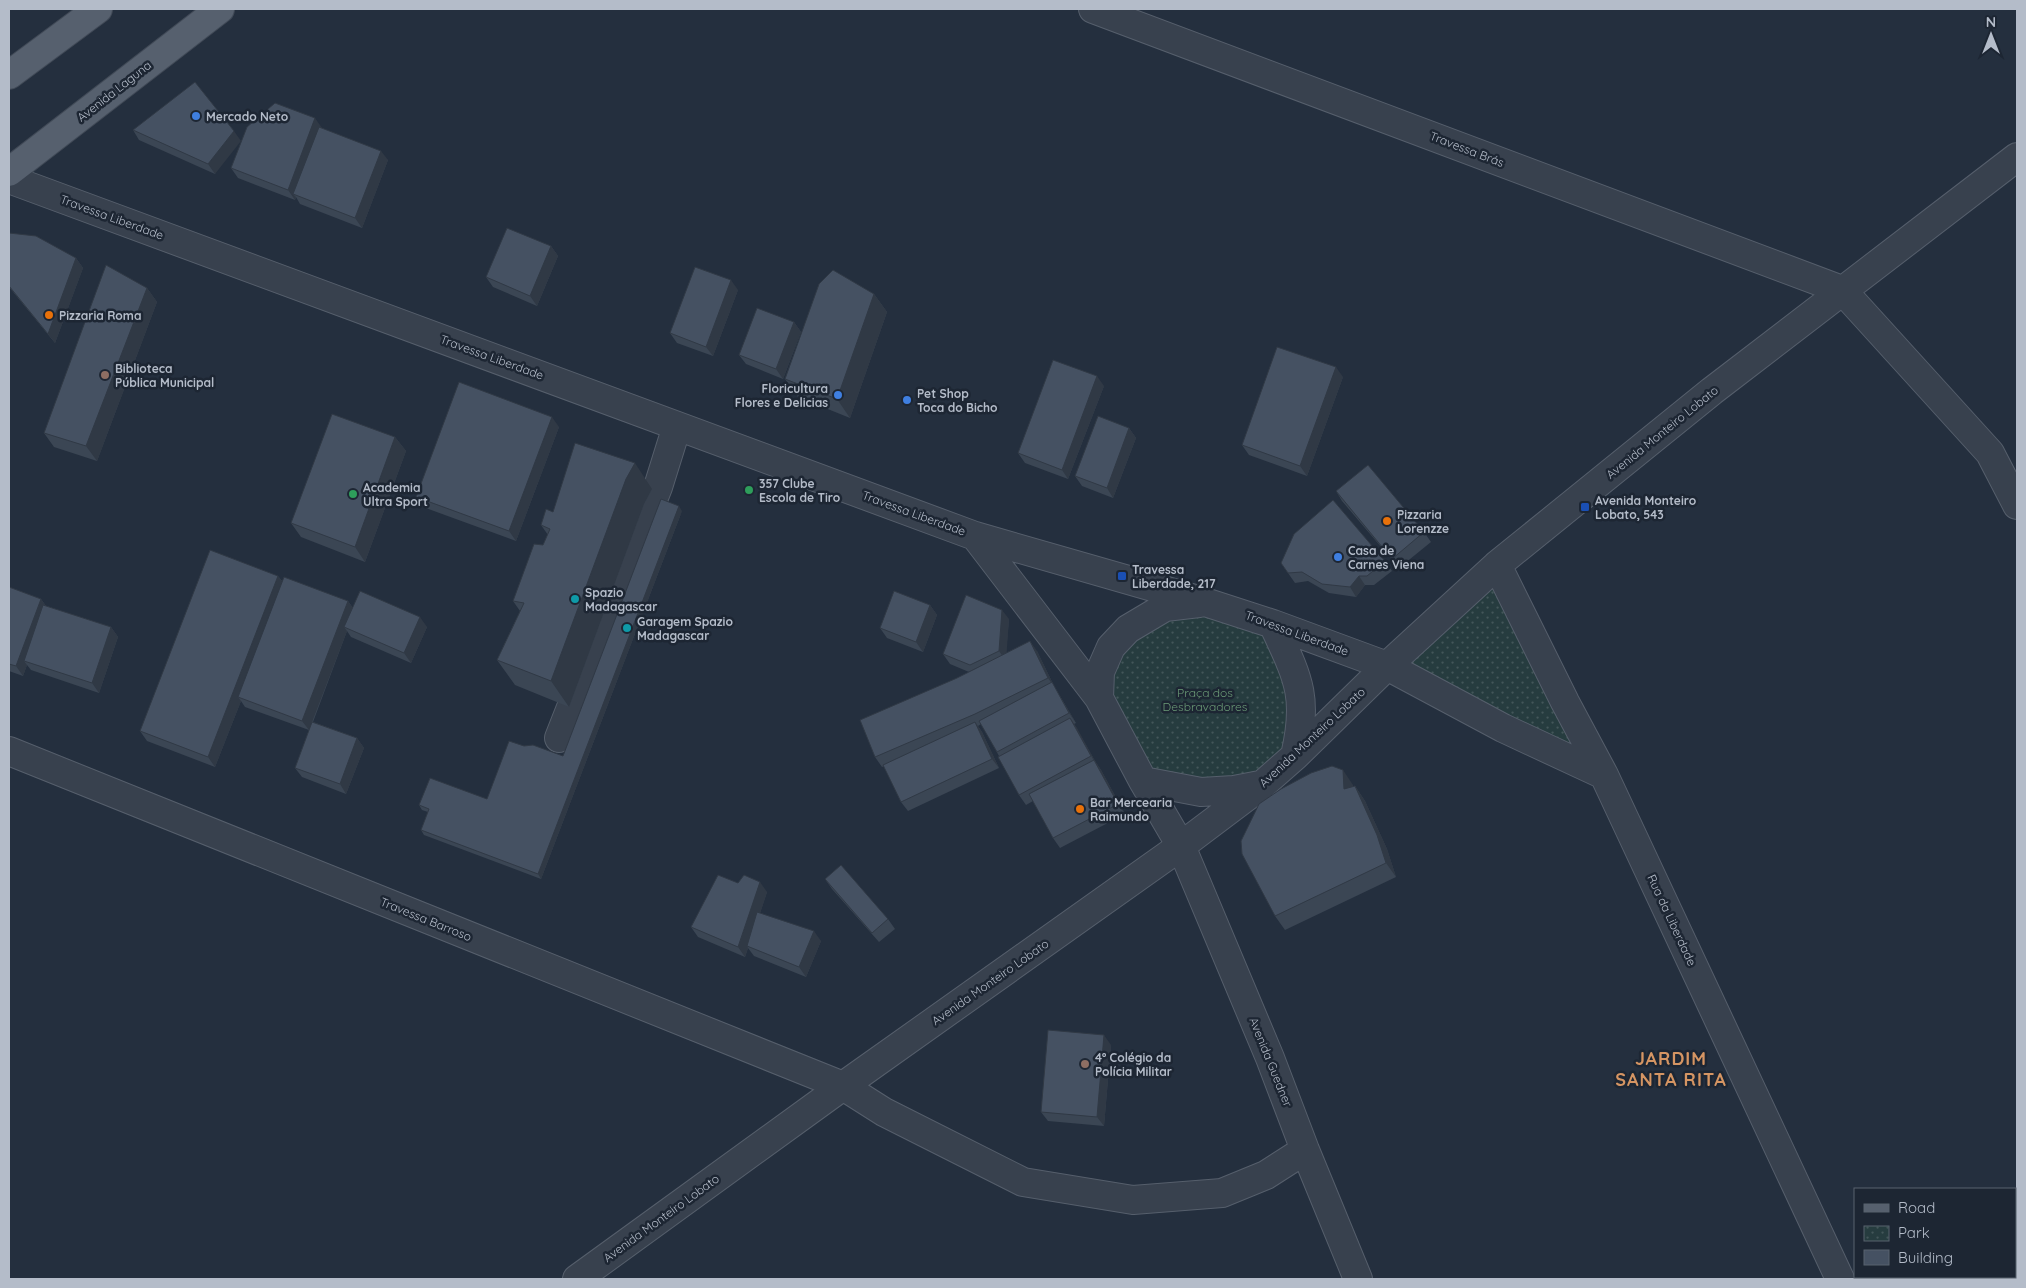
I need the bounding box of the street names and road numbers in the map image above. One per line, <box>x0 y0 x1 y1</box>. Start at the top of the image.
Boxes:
street label: Avenida Laguna <box>74 57 154 125</box>
street label: Travessa Brás <box>1428 128 1507 170</box>
street label: Travessa Liberdade <box>58 191 166 243</box>
street label: Travessa Liberdade <box>438 331 546 383</box>
street label: Avenida Monteiro Lobato <box>1603 382 1721 482</box>
street label: Travessa Liberdade <box>860 487 968 539</box>
street label: Travessa Liberdade <box>1243 607 1351 659</box>
street label: Avenida Monteiro Lobato <box>1256 684 1368 790</box>
street label: Rua da Liberdade <box>1644 872 1700 968</box>
street label: Travessa Barroso <box>378 894 474 944</box>
street label: Avenida Monteiro Lobato <box>929 936 1051 1028</box>
street label: Avenida Guedner <box>1246 1015 1296 1109</box>
street label: Avenida Monteiro Lobato <box>600 1171 722 1265</box>

